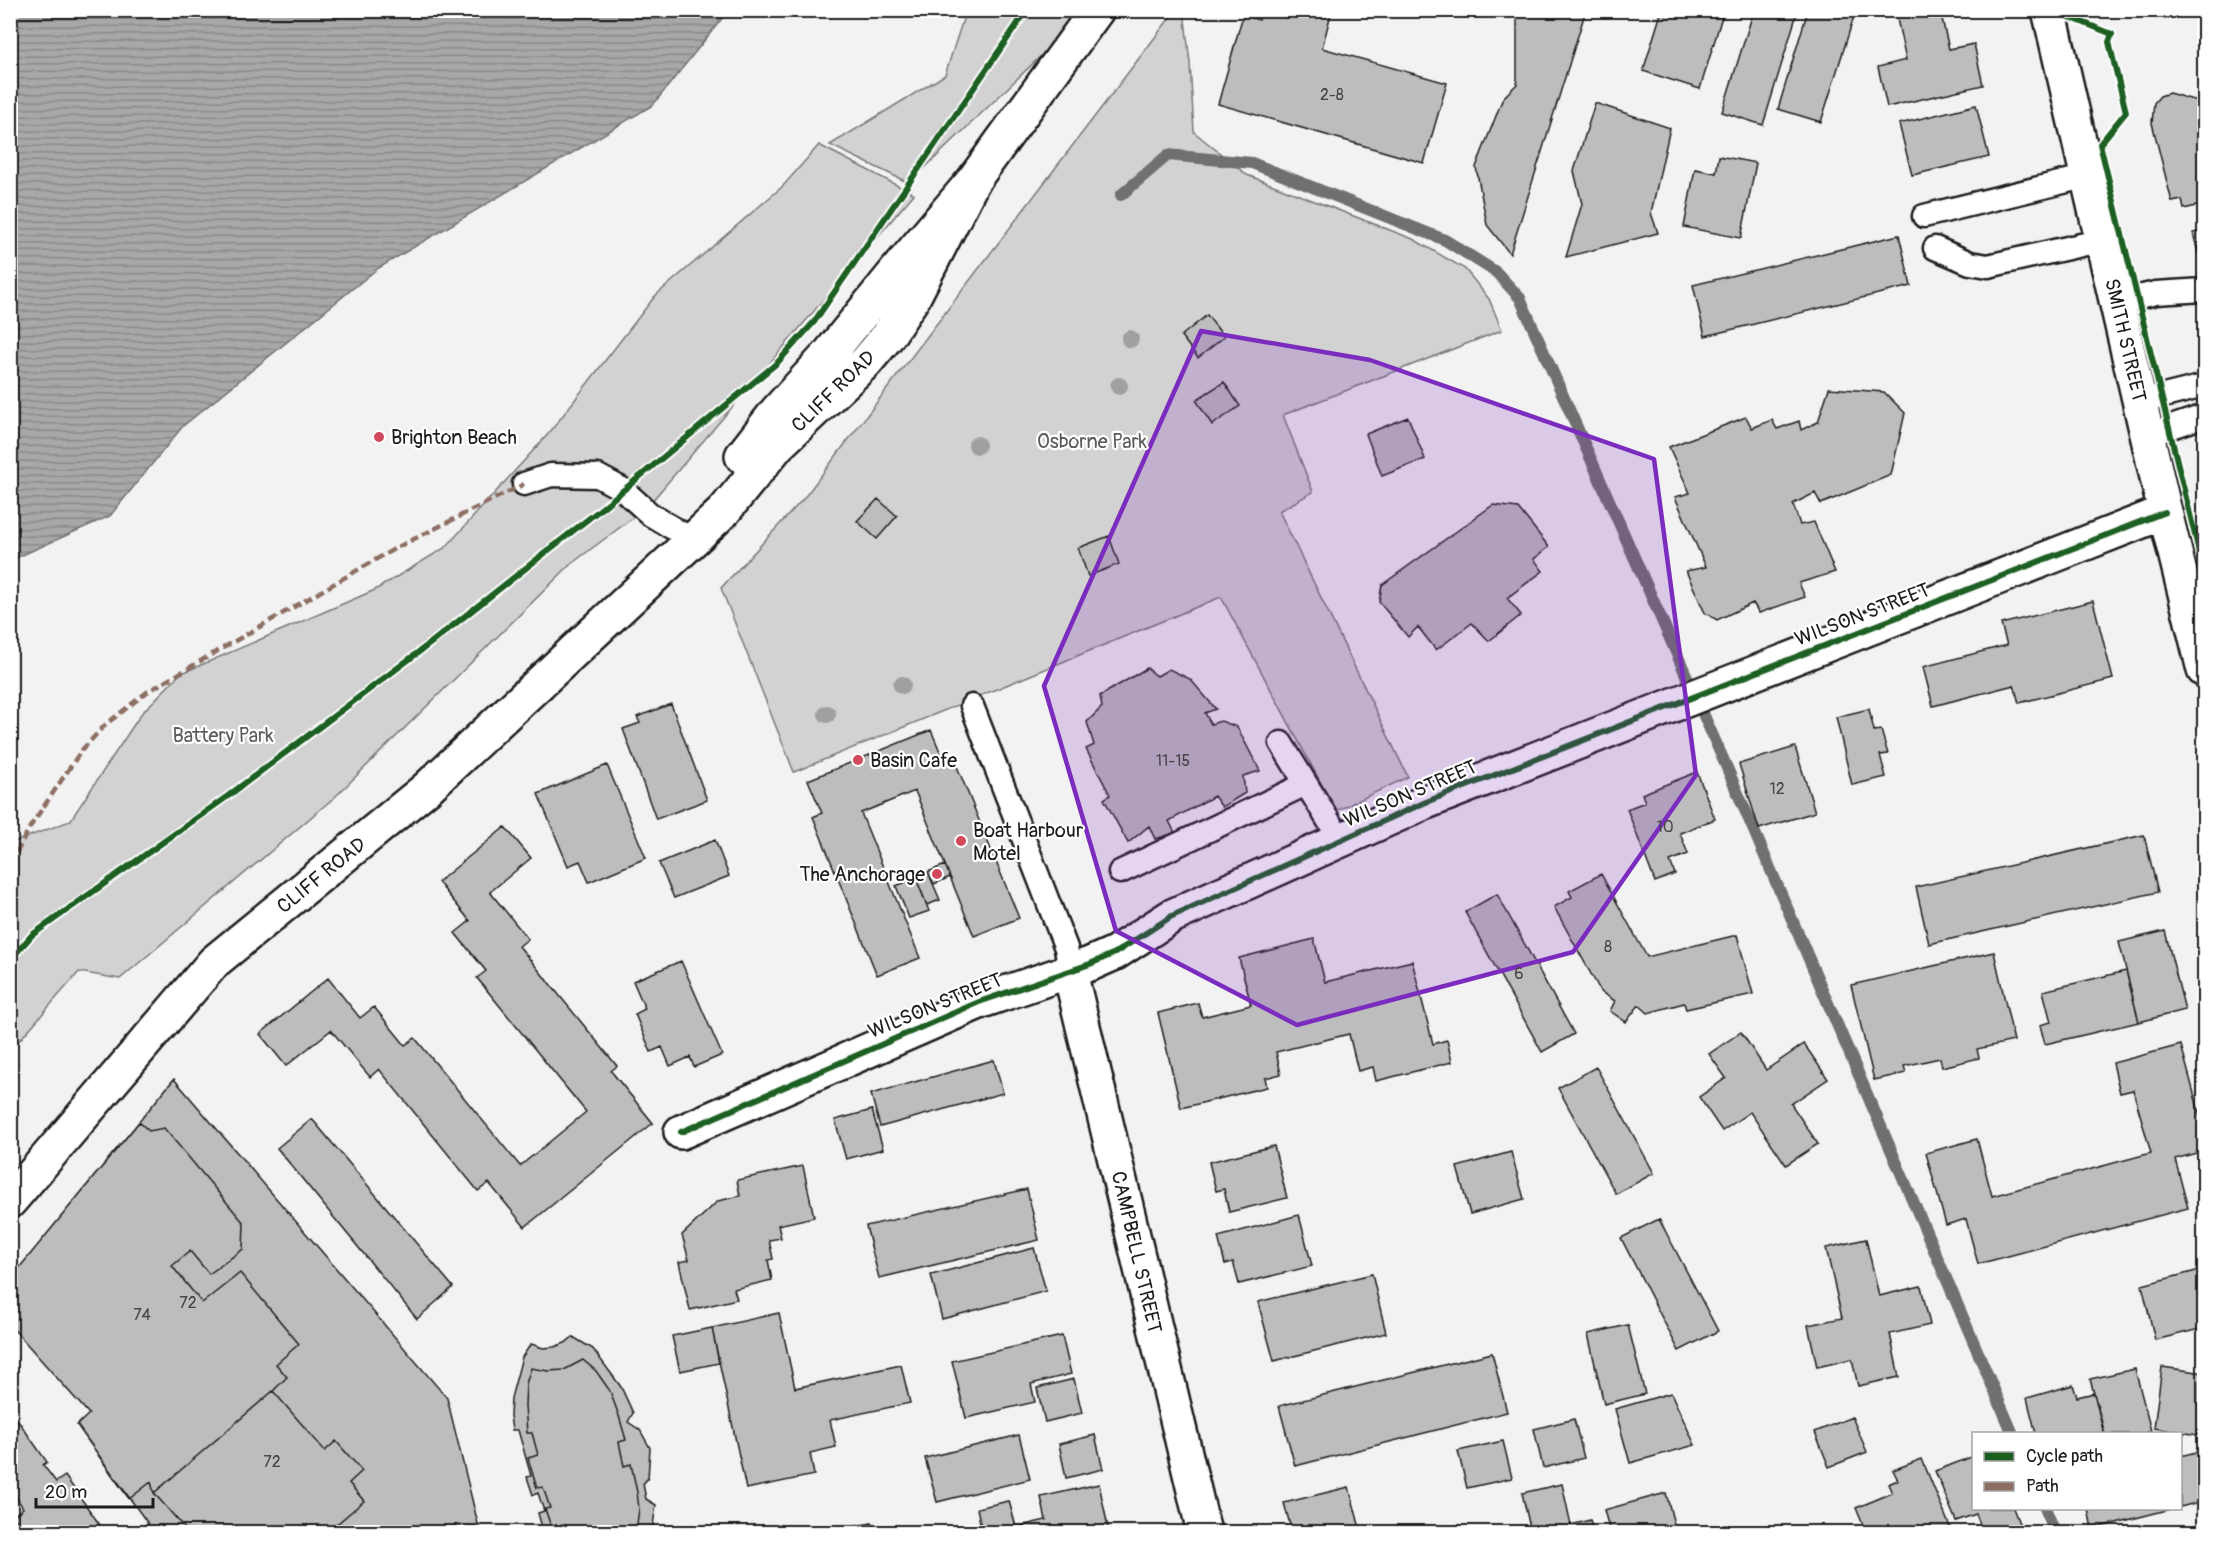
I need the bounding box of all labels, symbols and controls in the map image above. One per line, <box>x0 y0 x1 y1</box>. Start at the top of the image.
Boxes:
house number: 2-8 <box>1320 85 1344 105</box>
street label: SMITH STREET <box>2099 276 2152 404</box>
street label: CLIFF ROAD <box>786 345 881 438</box>
place label: Brighton Beach <box>391 425 517 450</box>
park label: Osborne Park <box>1037 429 1148 454</box>
marker: Brighton Beach <box>372 430 386 444</box>
street label: WILSON STREET <box>1791 577 1933 652</box>
park label: Battery Park <box>172 723 274 748</box>
place label: Basin Cafe <box>870 748 957 773</box>
house number: 11-15 <box>1156 751 1190 771</box>
marker: Basin Cafe <box>851 753 865 767</box>
street label: WILSON STREET <box>1340 754 1481 833</box>
house number: 12 <box>1769 779 1785 799</box>
house number: 10 <box>1656 817 1674 837</box>
place label: Boat Harbour Motel <box>973 818 1083 866</box>
street label: CLIFF ROAD <box>272 832 371 919</box>
marker: Boat Harbour Motel <box>954 834 968 848</box>
place label: The Anchorage <box>799 862 925 887</box>
marker: The Anchorage <box>930 867 944 881</box>
house number: 8 <box>1604 937 1612 957</box>
house number: 6 <box>1514 964 1524 984</box>
street label: WILSON STREET <box>864 967 1006 1044</box>
street label: CAMPBELL STREET <box>1106 1169 1167 1336</box>
house number: 72 <box>179 1293 197 1313</box>
house number: 74 <box>133 1305 151 1325</box>
legend <box>1972 1432 2182 1510</box>
text: Cycle path <box>2026 1445 2103 1468</box>
house number: 72 <box>263 1452 281 1472</box>
scale bar <box>36 1471 153 1509</box>
text: Path <box>2026 1475 2059 1498</box>
text: 20 m <box>45 1481 87 1504</box>

